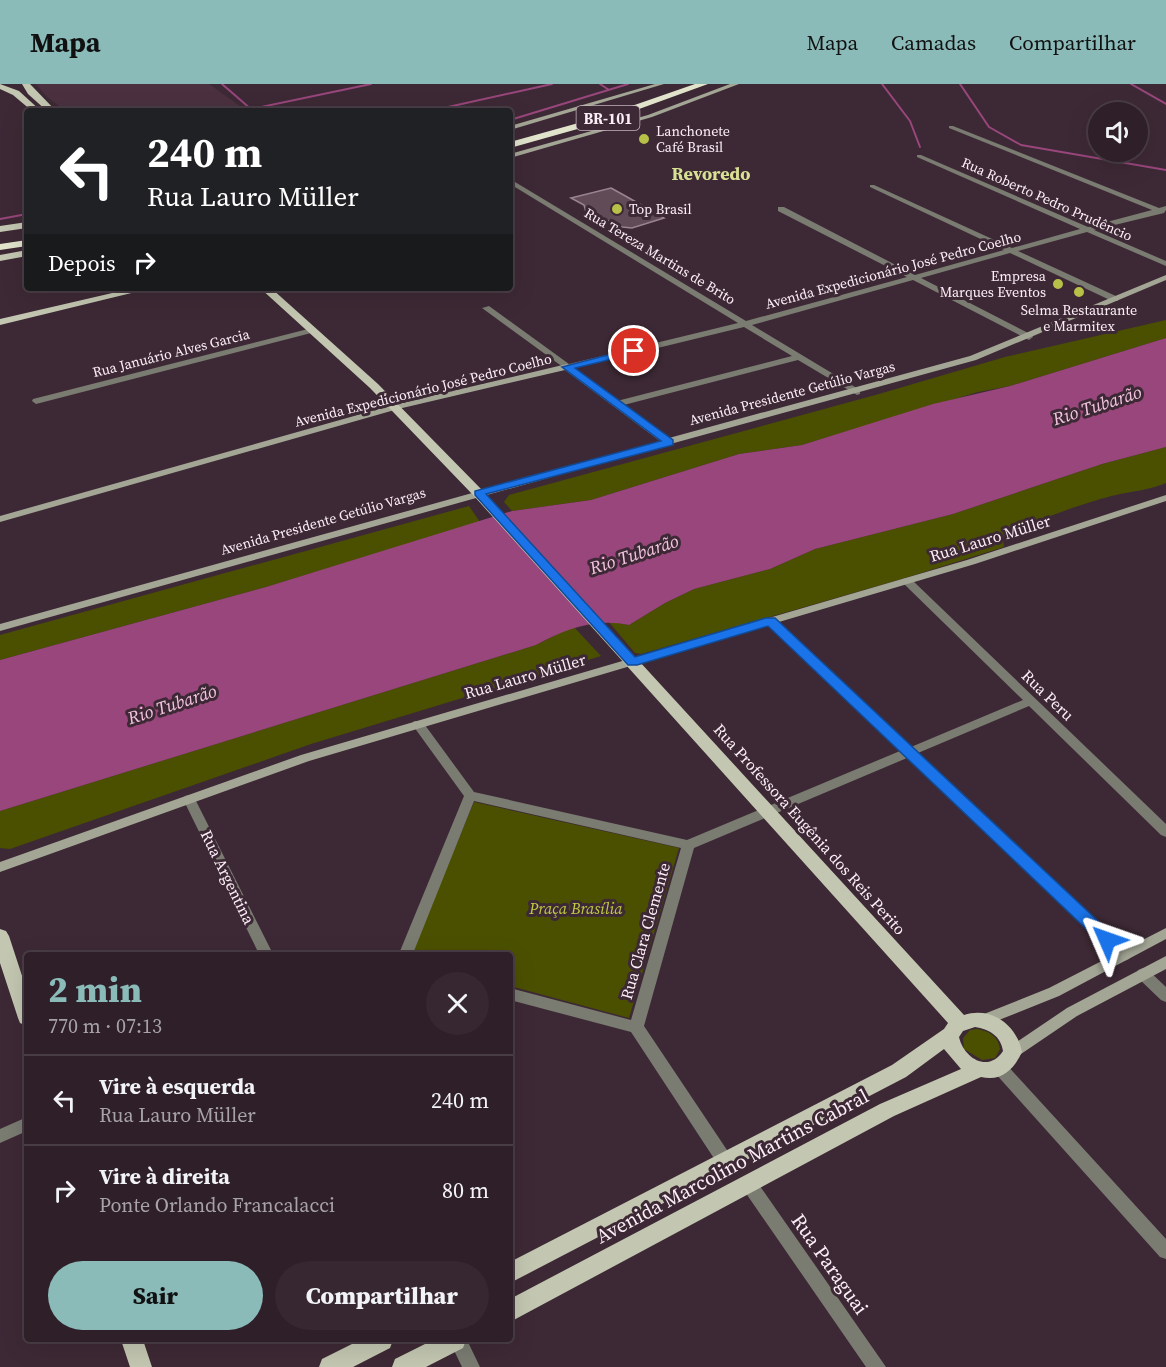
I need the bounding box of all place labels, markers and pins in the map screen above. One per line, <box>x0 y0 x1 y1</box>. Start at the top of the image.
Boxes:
place label: Lanchonete Café Brasil <box>656 121 730 157</box>
marker: Lanchonete Café Brasil <box>637 132 651 146</box>
place label: Top Brasil <box>629 199 692 219</box>
marker: Top Brasil <box>610 202 624 216</box>
place label: Empresa Marques Eventos <box>940 266 1047 302</box>
marker: Empresa Marques Eventos <box>1051 277 1065 291</box>
marker: Selma Restaurante e Marmitex <box>1072 285 1086 299</box>
place label: Selma Restaurante e Marmitex <box>1021 300 1137 336</box>
pin <box>608 325 659 376</box>

